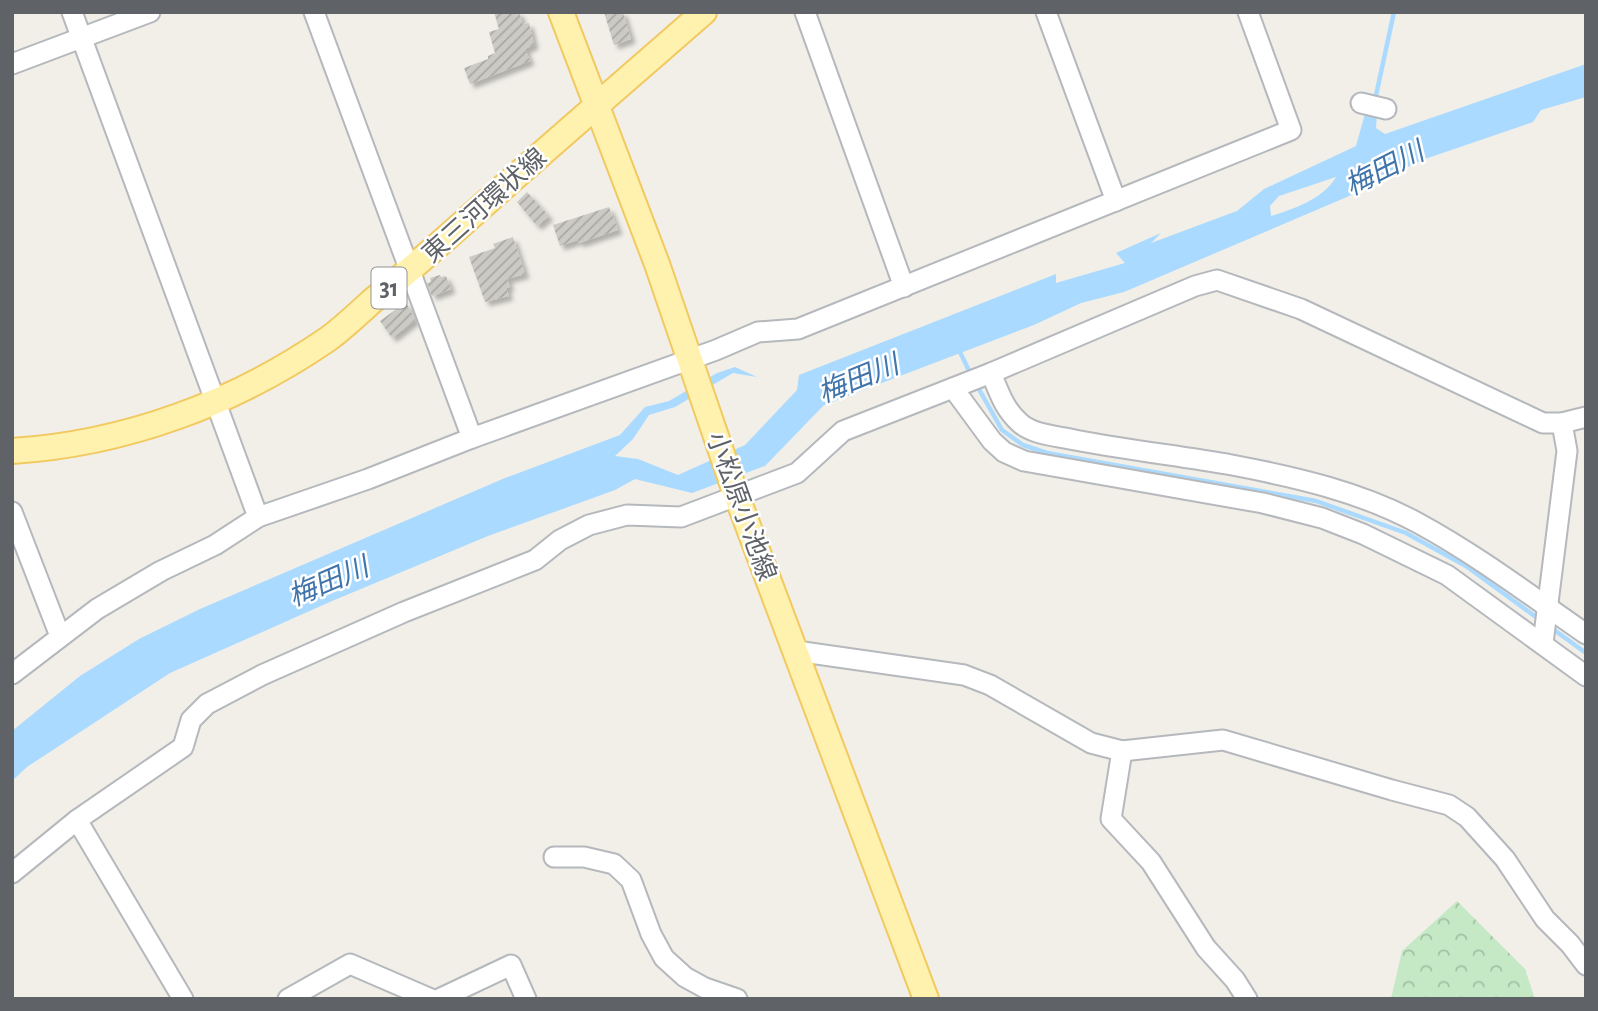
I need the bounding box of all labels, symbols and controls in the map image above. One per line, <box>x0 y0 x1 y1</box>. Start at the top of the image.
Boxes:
water label: 梅田川 <box>1340 135 1431 201</box>
street label: 東三河環状線 <box>417 143 551 268</box>
road number: 31 <box>372 268 406 309</box>
water label: 梅田川 <box>814 348 906 409</box>
street label: 小松原小池線 <box>702 428 781 584</box>
water label: 梅田川 <box>284 551 376 612</box>

